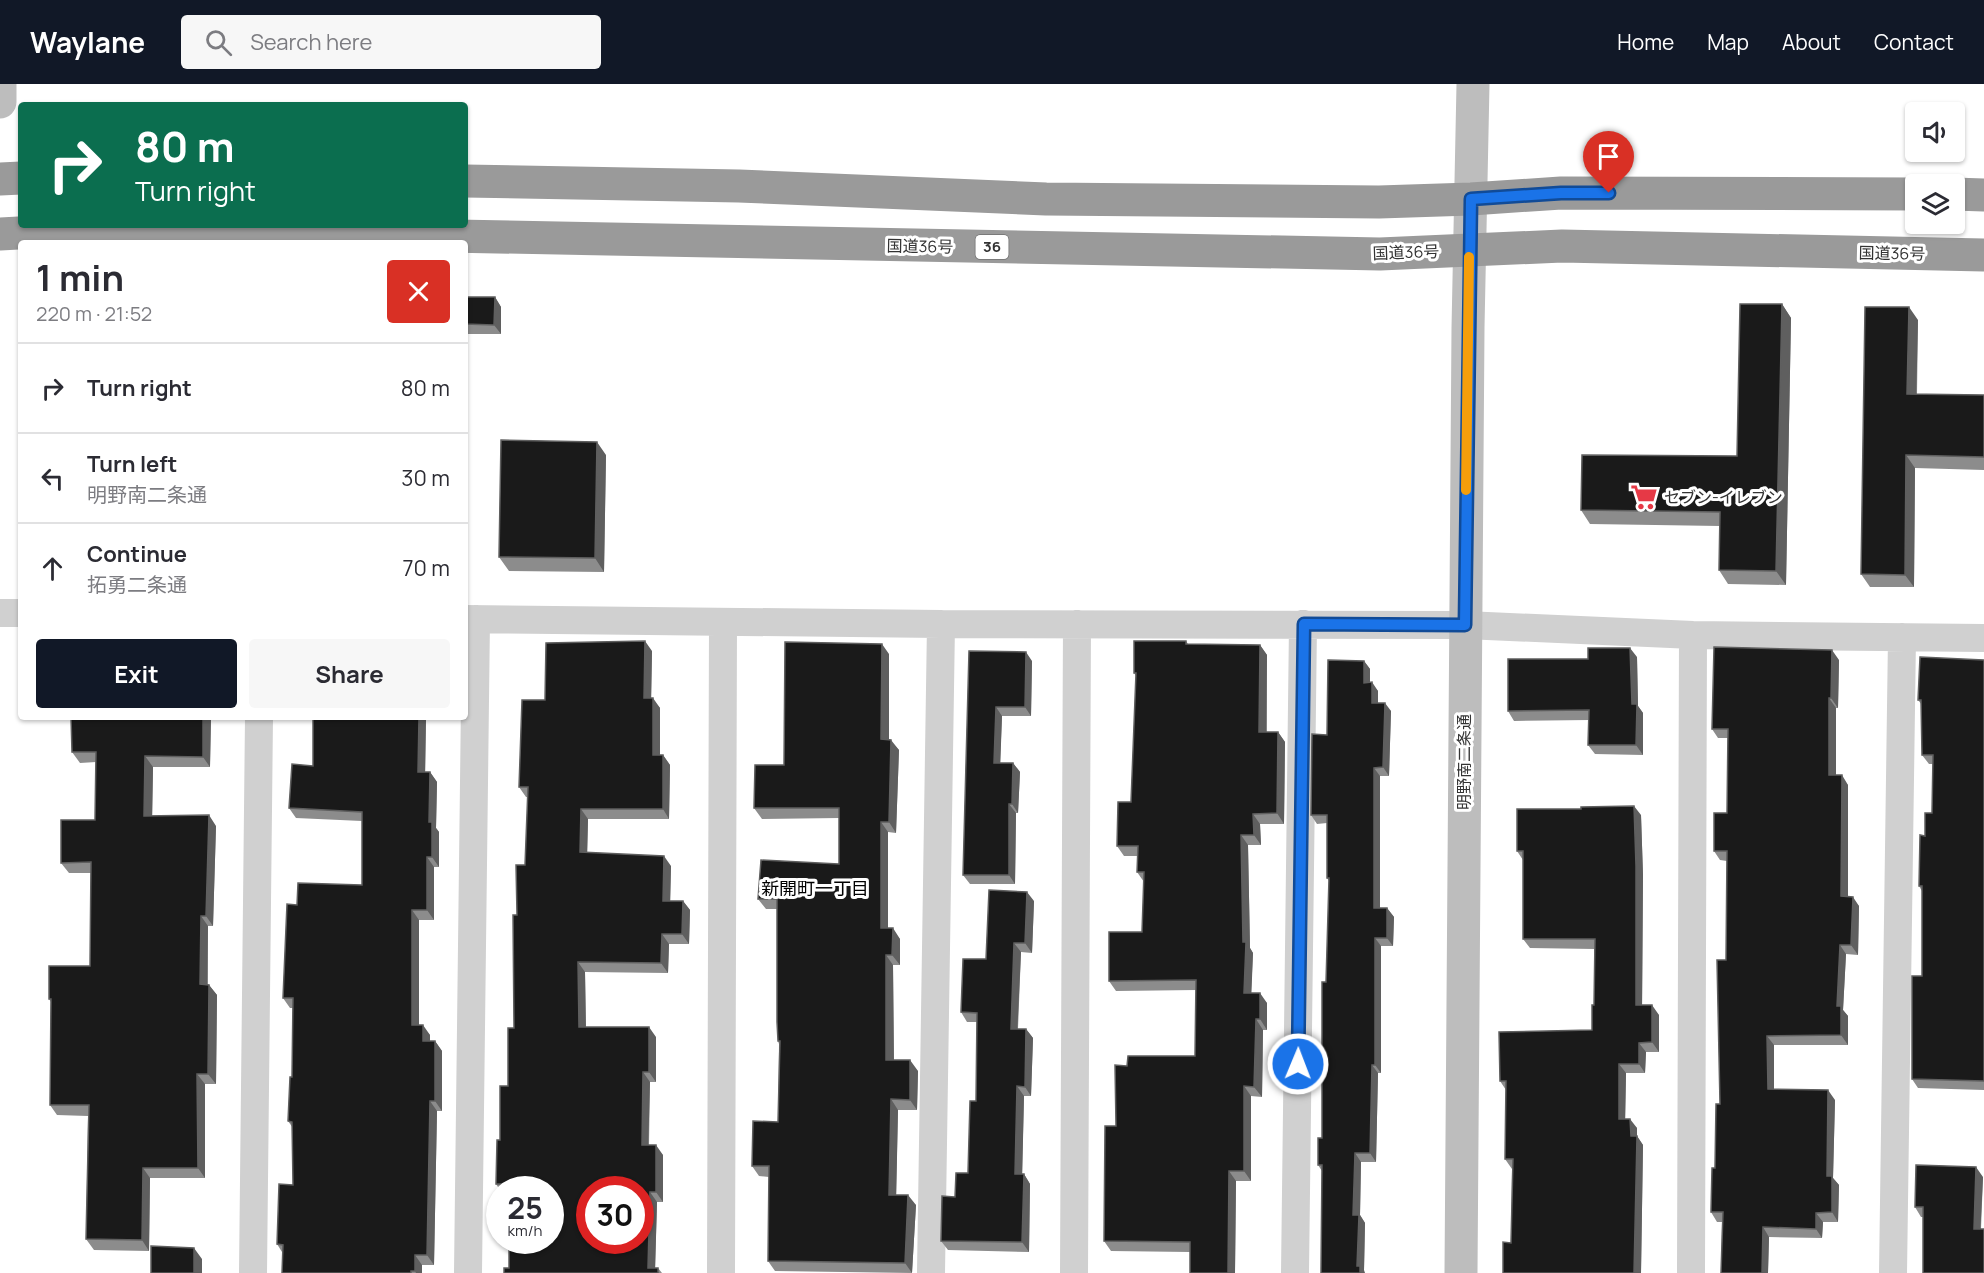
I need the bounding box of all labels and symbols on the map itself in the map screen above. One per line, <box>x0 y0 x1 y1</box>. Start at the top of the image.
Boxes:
pin <box>1583 131 1634 193</box>
street label: 国道36号 <box>886 234 954 258</box>
road number: 36 <box>976 235 1008 259</box>
street label: 国道36号 <box>1372 240 1440 264</box>
street label: 国道36号 <box>1858 241 1926 265</box>
supermarket icon: セブン-イレブン <box>1629 482 1659 512</box>
place label: セブン-イレブン <box>1664 486 1783 508</box>
street label: 明野南二条通 <box>1453 714 1475 810</box>
district label: 新開町一丁目 <box>761 876 869 900</box>
position arrow <box>1266 1032 1330 1096</box>
speed limit sign: 30 <box>576 1176 654 1254</box>

